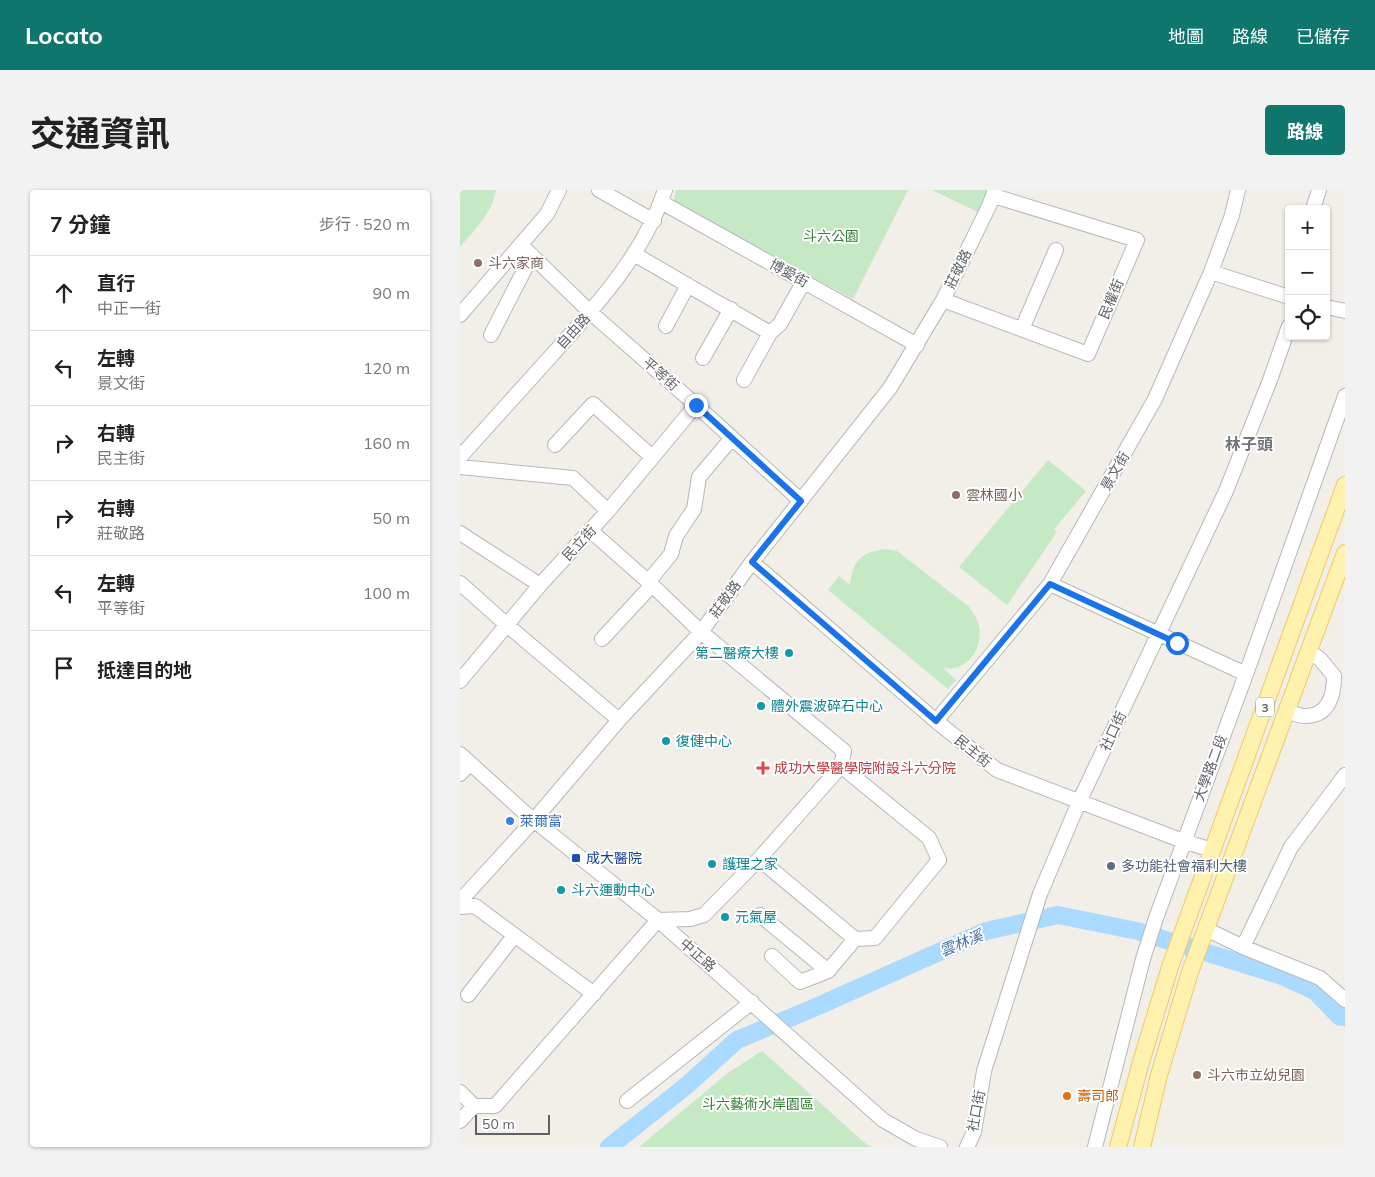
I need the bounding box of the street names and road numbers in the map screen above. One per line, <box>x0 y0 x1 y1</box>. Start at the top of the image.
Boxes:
street label: 莊敬路 <box>941 246 975 292</box>
street label: 博愛街 <box>766 255 812 291</box>
street label: 民權街 <box>1095 276 1127 322</box>
street label: 自由路 <box>552 309 594 353</box>
street label: 平等街 <box>639 353 683 395</box>
street label: 景文街 <box>1097 448 1133 494</box>
street label: 民立街 <box>558 522 600 564</box>
street label: 莊敬路 <box>705 577 745 621</box>
road number: 3 <box>1256 698 1274 716</box>
street label: 社口街 <box>1096 708 1130 754</box>
street label: 民主街 <box>951 731 995 771</box>
street label: 大學路二段 <box>1190 732 1230 804</box>
street label: 中正路 <box>676 934 720 976</box>
street label: 社口街 <box>963 1089 989 1133</box>

